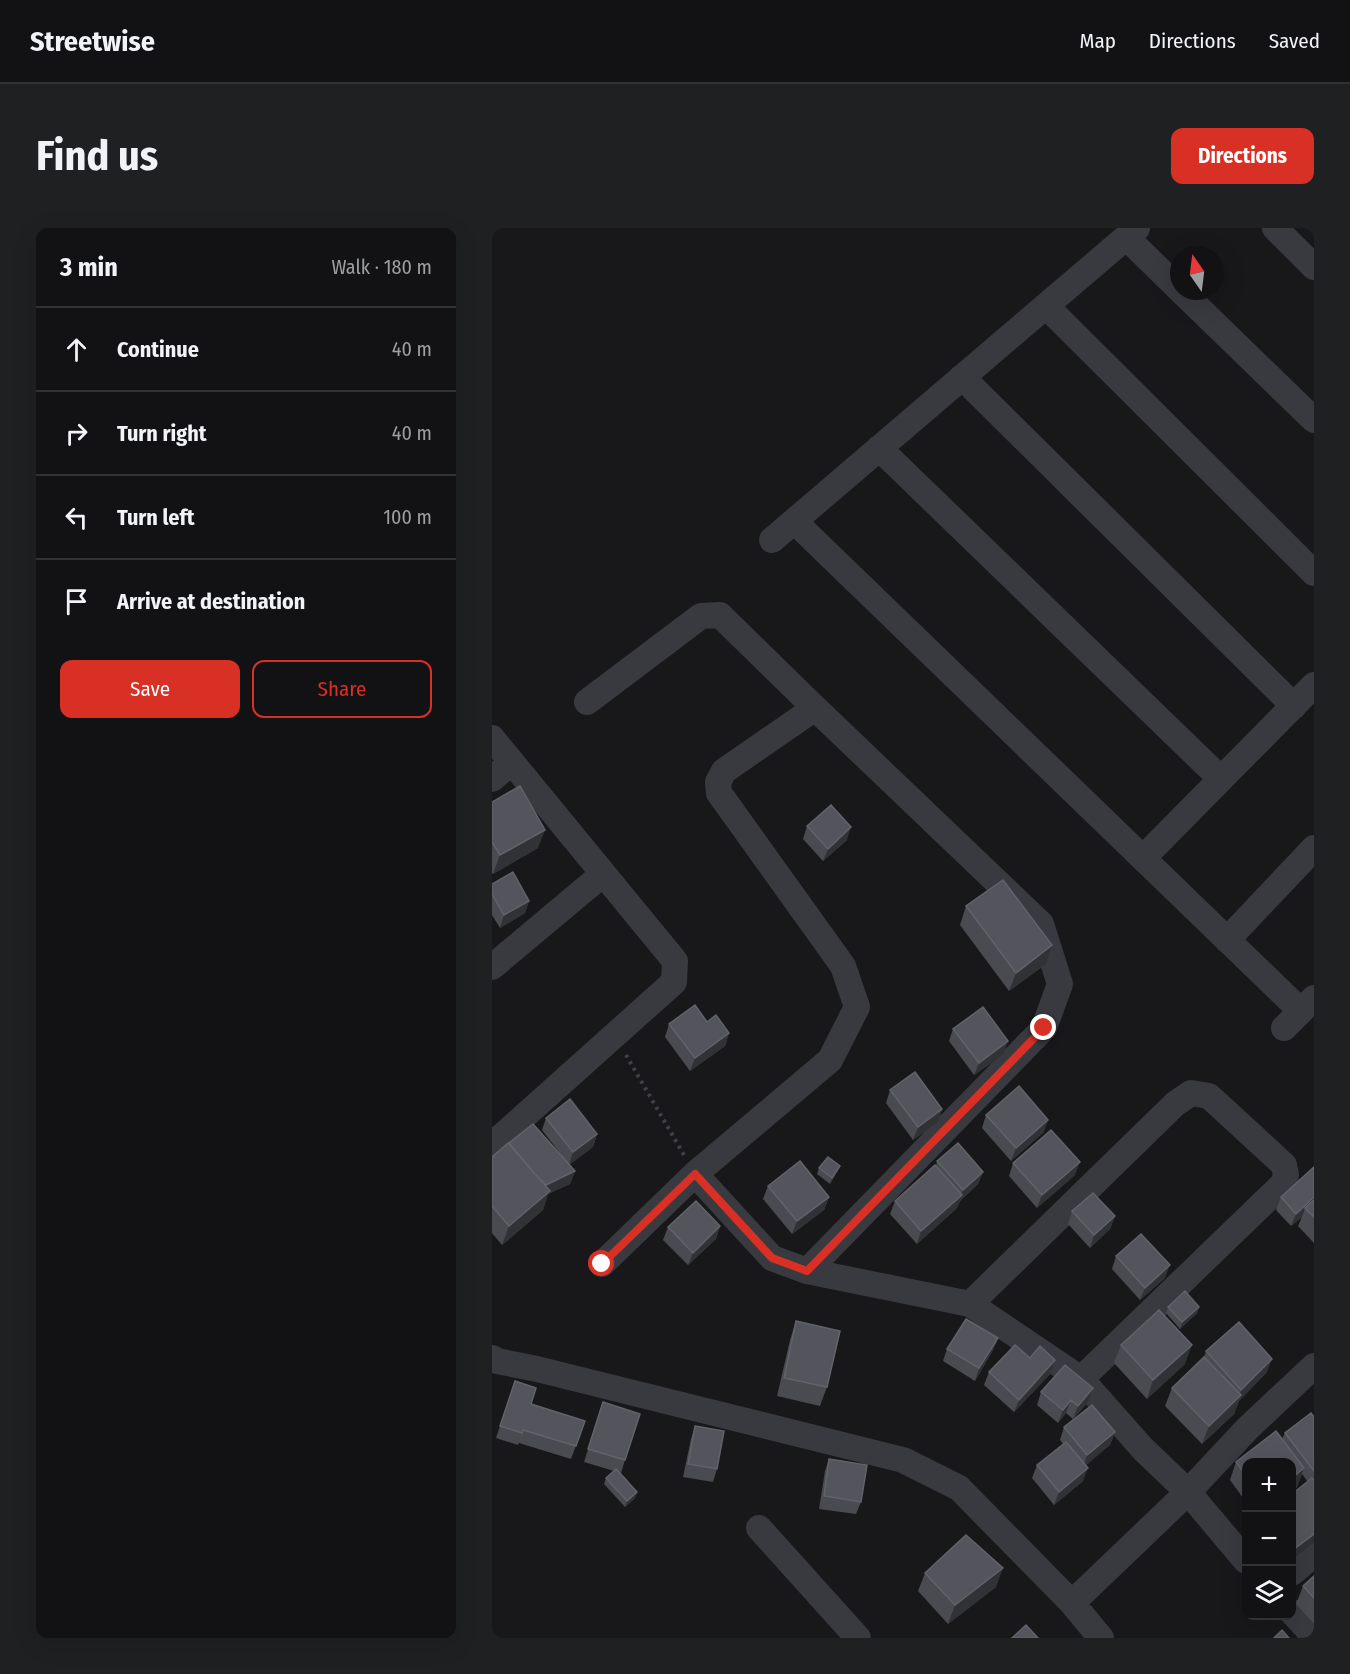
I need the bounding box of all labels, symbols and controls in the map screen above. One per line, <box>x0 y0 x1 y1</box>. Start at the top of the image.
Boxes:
text: Streetwise <box>30 25 155 58</box>
text: Map <box>1079 28 1116 54</box>
text: Directions <box>1149 28 1236 54</box>
text: Saved <box>1269 28 1320 54</box>
button: Directions <box>1171 128 1314 184</box>
text: Find us <box>36 131 158 181</box>
north arrow <box>1170 246 1224 300</box>
text: 3 min <box>60 252 118 283</box>
text: Walk · 180 m <box>331 255 432 279</box>
icon: ahead <box>60 333 93 366</box>
text: Continue <box>117 336 199 363</box>
text: 40 m <box>392 337 432 361</box>
icon: right <box>60 417 93 450</box>
text: Turn right <box>117 420 206 447</box>
text: 40 m <box>392 421 432 445</box>
icon: left <box>60 501 93 534</box>
text: Turn left <box>117 504 195 531</box>
text: 100 m <box>383 505 432 529</box>
icon: arrive <box>60 585 93 618</box>
text: Arrive at destination <box>117 588 305 615</box>
button: Save <box>60 660 240 718</box>
button: Share <box>252 660 432 718</box>
route end <box>1030 1014 1056 1040</box>
route start <box>588 1250 614 1276</box>
map controls <box>1242 1458 1296 1620</box>
button: + <box>1242 1458 1296 1512</box>
button: − <box>1242 1512 1296 1566</box>
button: layers <box>1242 1566 1296 1620</box>

